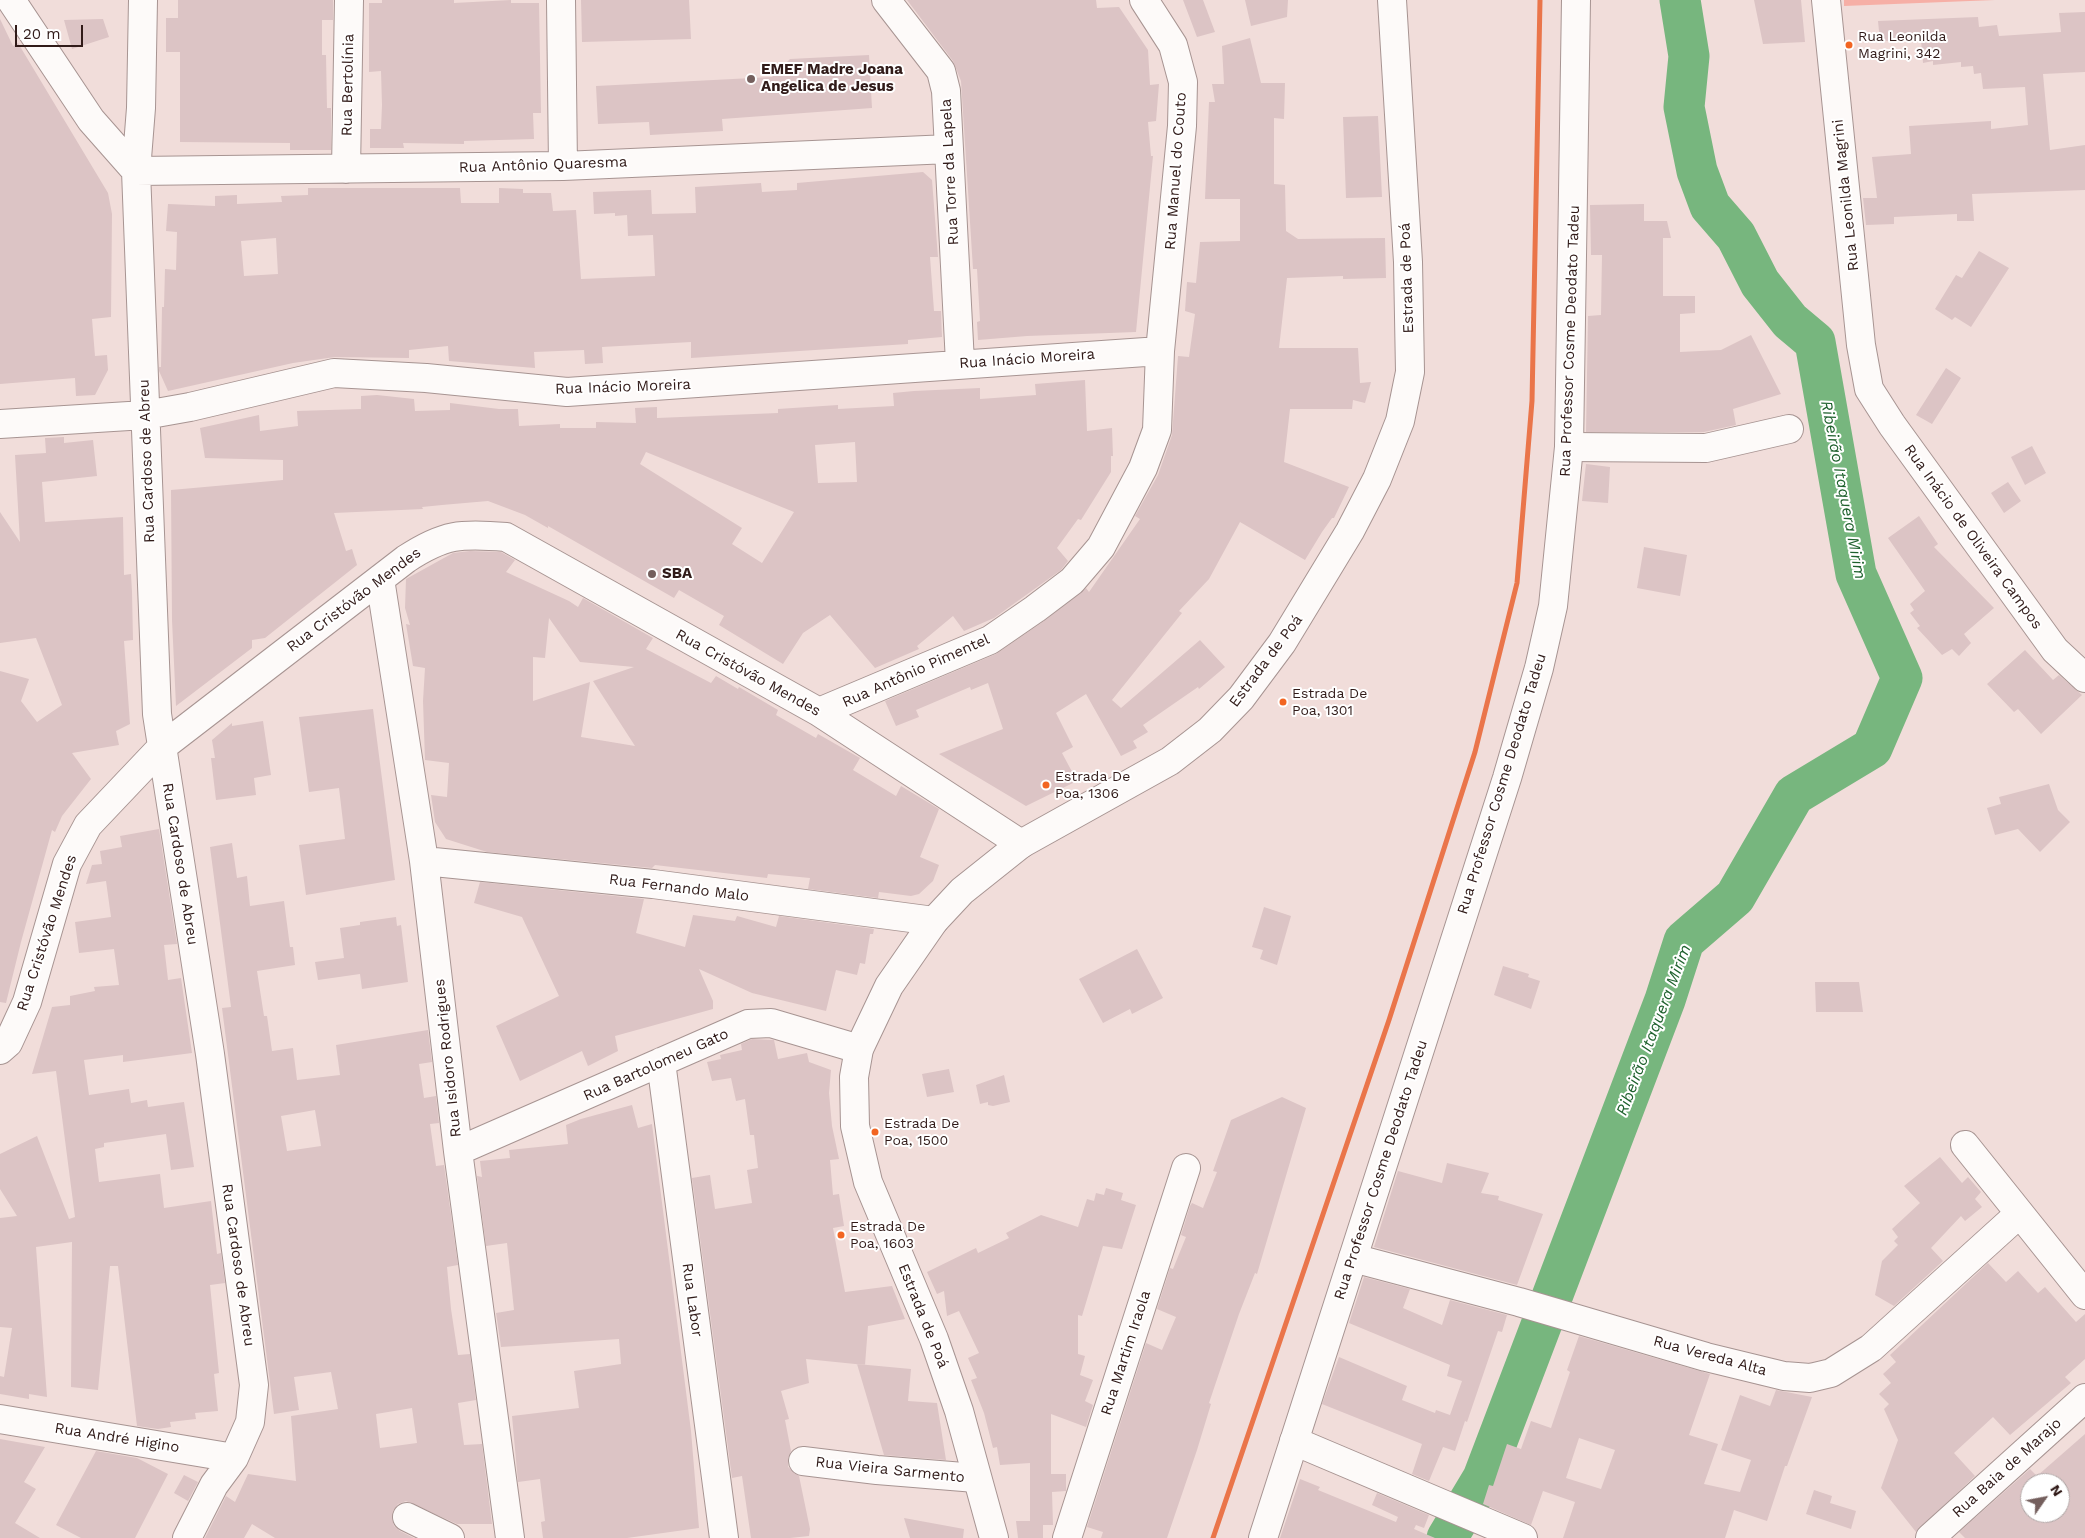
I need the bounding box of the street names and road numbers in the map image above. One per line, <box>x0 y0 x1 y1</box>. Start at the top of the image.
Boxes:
street label: Rua Bertolínia <box>338 34 358 136</box>
street label: Rua Manuel do Couto <box>1162 91 1190 251</box>
street label: Rua Torre da Lapela <box>937 98 963 246</box>
street label: Rua Leonilda Magrini <box>1829 118 1863 272</box>
street label: Rua Antônio Quaresma <box>458 153 628 177</box>
street label: Rua Professor Cosme Deodato Tadeu <box>1556 205 1584 477</box>
street label: Estrada de Poá <box>1396 222 1418 334</box>
street label: Rua Inácio Moreira <box>959 345 1095 373</box>
street label: Rua Inácio Moreira <box>555 376 691 398</box>
street label: Rua Cardoso de Abreu <box>135 379 159 543</box>
street label: Rua Inácio de Oliveira Campos <box>1900 441 2046 633</box>
street label: Rua Cristóvão Mendes <box>283 544 425 656</box>
street label: Estrada de Poá <box>1225 611 1307 711</box>
street label: Rua Cristóvão Mendes <box>672 626 824 720</box>
street label: Rua Antônio Pimentel <box>840 630 992 712</box>
street label: Rua Professor Cosme Deodato Tadeu <box>1454 651 1550 917</box>
street label: Rua Cardoso de Abreu <box>158 782 202 946</box>
street label: Rua Cristóvão Mendes <box>13 853 81 1013</box>
street label: Rua Fernando Malo <box>608 870 750 906</box>
street label: Rua Isidoro Rodrigues <box>431 978 465 1138</box>
street label: Rua Bartolomeu Gato <box>581 1025 731 1105</box>
street label: Rua Professor Cosme Deodato Tadeu <box>1330 1038 1432 1302</box>
street label: Rua Cardoso de Abreu <box>218 1183 258 1347</box>
street label: Estrada de Poá <box>894 1261 952 1371</box>
street label: Rua Labor <box>678 1262 706 1338</box>
street label: Rua Martim Iraola <box>1097 1288 1155 1418</box>
street label: Rua Vereda Alta <box>1651 1332 1769 1380</box>
street label: Rua Baia de Marajo <box>1949 1414 2065 1522</box>
street label: Rua André Higino <box>53 1419 181 1457</box>
street label: Rua Vieira Sarmento <box>814 1453 966 1487</box>

